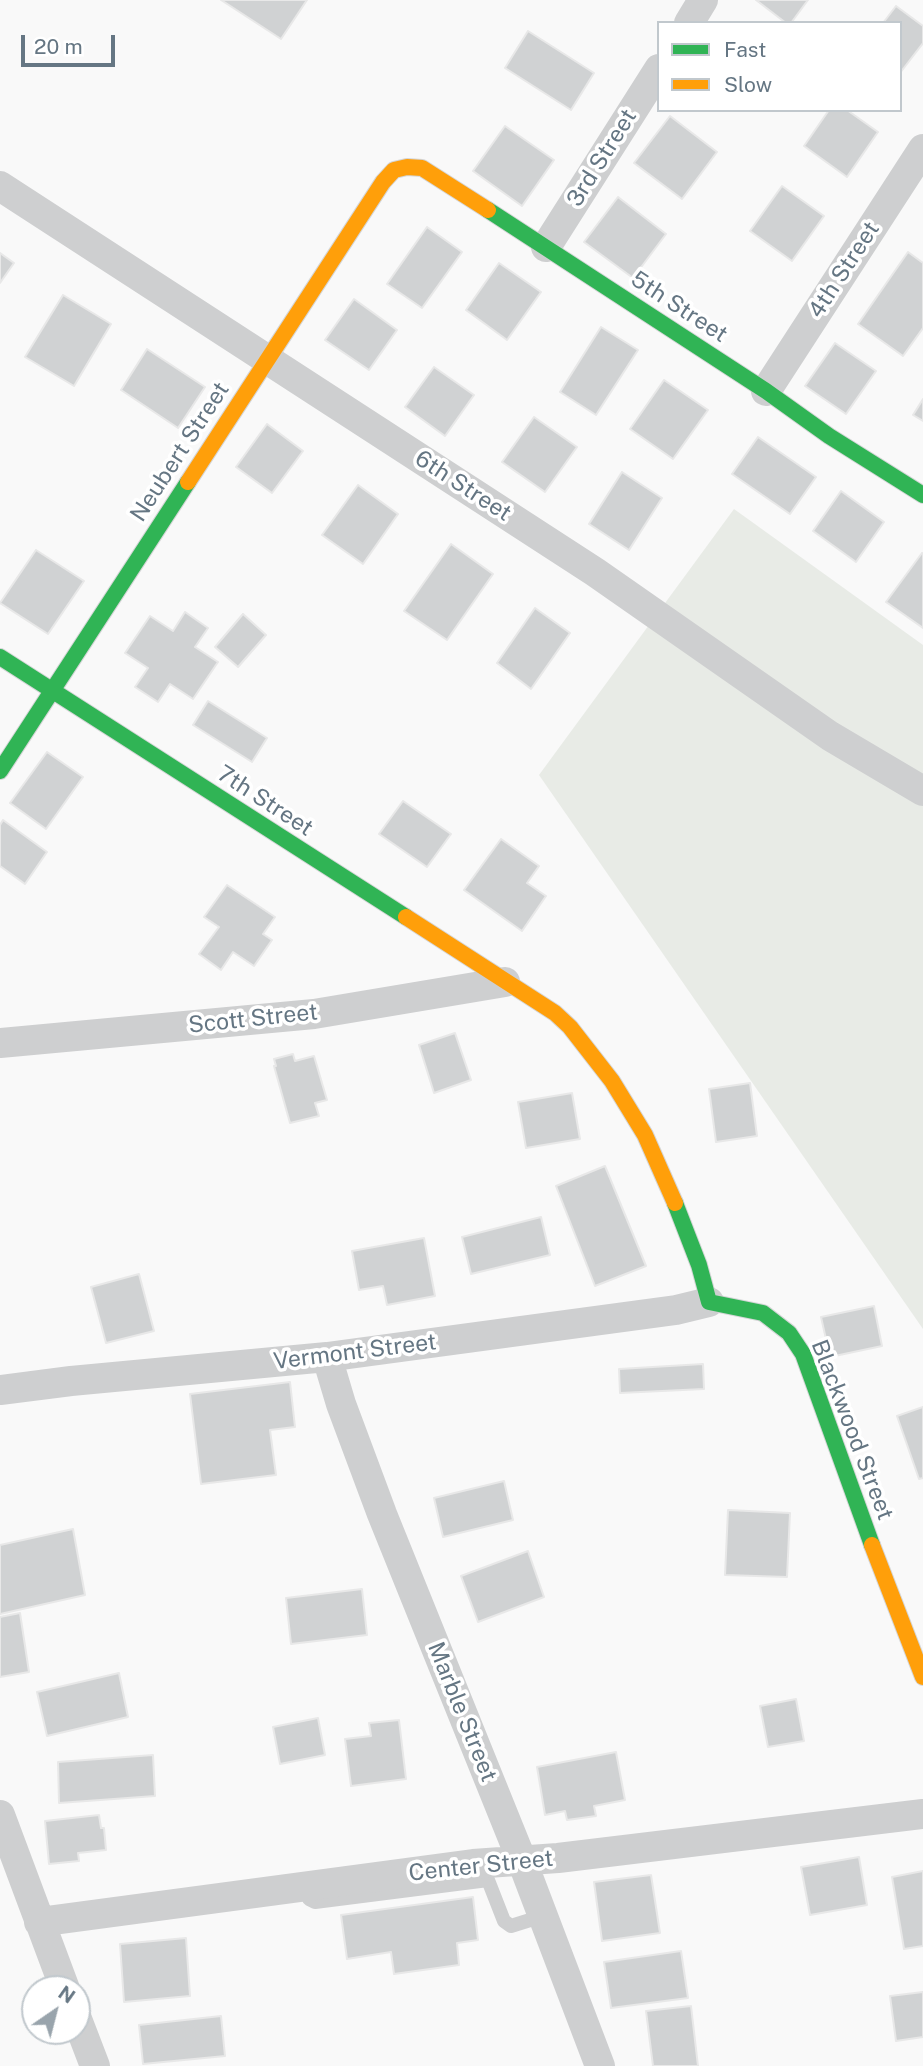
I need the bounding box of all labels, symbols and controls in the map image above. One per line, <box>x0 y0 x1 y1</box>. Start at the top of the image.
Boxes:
scale bar <box>24 21 119 65</box>
legend <box>657 21 902 112</box>
text: 20 m <box>34 34 83 59</box>
text: Fast <box>724 37 766 62</box>
text: Slow <box>724 72 772 97</box>
street label: 3rd Street <box>561 104 643 212</box>
street label: 4th Street <box>803 217 885 323</box>
street label: 5th Street <box>625 266 733 348</box>
street label: Neubert Street <box>125 377 235 527</box>
street label: 6th Street <box>410 445 516 527</box>
street label: 7th Street <box>212 760 318 842</box>
street label: Scott Street <box>187 998 319 1040</box>
street label: Vermont Street <box>272 1328 438 1376</box>
street label: Blackwood Street <box>805 1336 899 1524</box>
street label: Marble Street <box>422 1638 502 1786</box>
street label: Center Street <box>407 1845 555 1887</box>
north arrow <box>21 1975 91 2045</box>
text: N <box>54 1981 79 2008</box>

